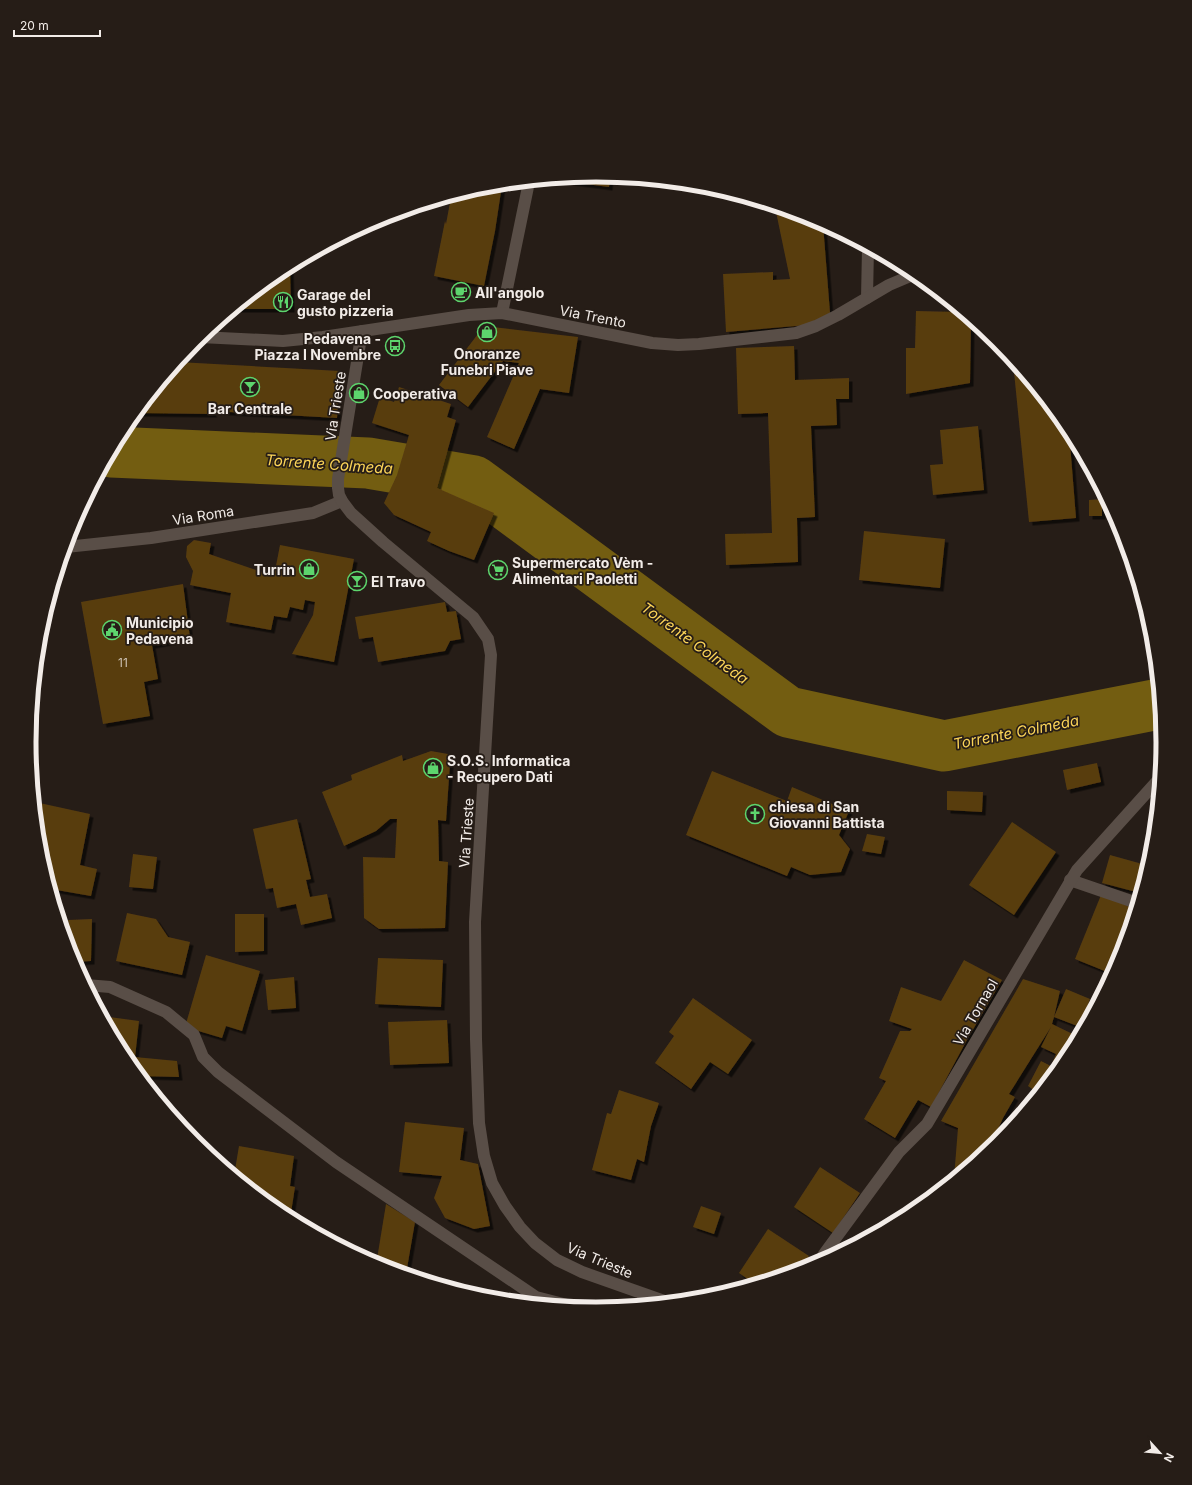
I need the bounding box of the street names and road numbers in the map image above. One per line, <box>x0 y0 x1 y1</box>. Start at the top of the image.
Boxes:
street label: Via Trento <box>558 301 628 331</box>
street label: Via Trieste <box>321 370 349 442</box>
street label: Via Roma <box>171 502 235 528</box>
street label: Via Trieste <box>455 797 477 869</box>
street label: Via Tornaol <box>949 975 1001 1049</box>
street label: Via Trieste <box>564 1238 636 1282</box>

